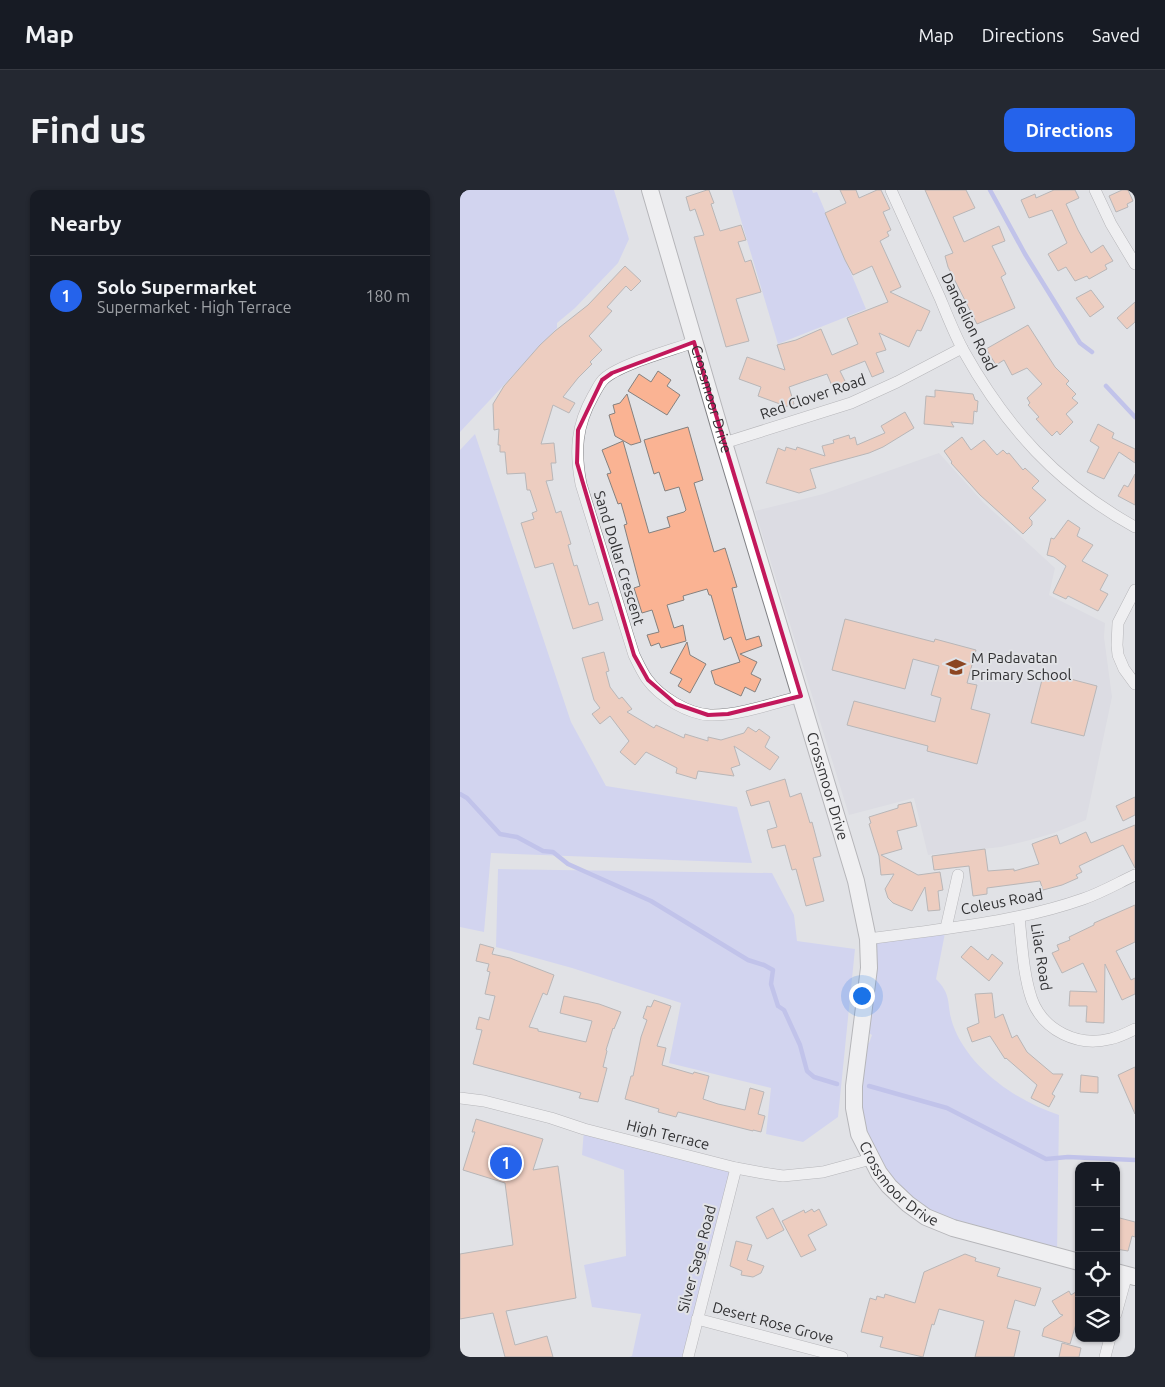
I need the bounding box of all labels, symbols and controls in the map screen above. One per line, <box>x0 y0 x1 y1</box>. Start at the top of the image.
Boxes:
text: Map <box>25 21 74 48</box>
text: Map <box>918 25 954 45</box>
text: Directions <box>982 25 1064 45</box>
text: Saved <box>1092 25 1140 45</box>
button: Directions <box>1004 108 1135 152</box>
text: Find us <box>30 110 146 150</box>
text: Nearby <box>50 211 121 235</box>
street label: Dandelion Road <box>938 270 1001 374</box>
text: Solo Supermarket <box>97 276 257 298</box>
text: 1 <box>61 287 71 305</box>
text: 180 m <box>365 287 410 305</box>
text: Supermarket · High Terrace <box>97 298 292 316</box>
street label: Crossmoor Drive <box>688 343 736 455</box>
street label: Red Clover Road <box>758 370 868 423</box>
street label: Sand Dollar Crescent <box>591 489 648 627</box>
place label: M Padavatan Primary School <box>971 649 1072 683</box>
school or university icon: M Padavatan Primary School <box>945 656 967 678</box>
street label: Crossmoor Drive <box>804 730 852 842</box>
street label: Coleus Road <box>959 885 1044 918</box>
street label: Lilac Road <box>1028 922 1055 992</box>
your location <box>849 983 875 1009</box>
street label: High Terrace <box>625 1116 711 1153</box>
street label: Crossmoor Drive <box>856 1138 941 1229</box>
pin: 1 <box>490 1144 522 1182</box>
map controls <box>1075 1162 1120 1342</box>
button: + <box>1075 1162 1120 1207</box>
street label: Silver Sage Road <box>674 1203 719 1314</box>
button: − <box>1075 1207 1120 1252</box>
button: locate <box>1075 1252 1120 1297</box>
button: layers <box>1075 1297 1120 1342</box>
street label: Desert Rose Grove <box>711 1298 836 1347</box>

